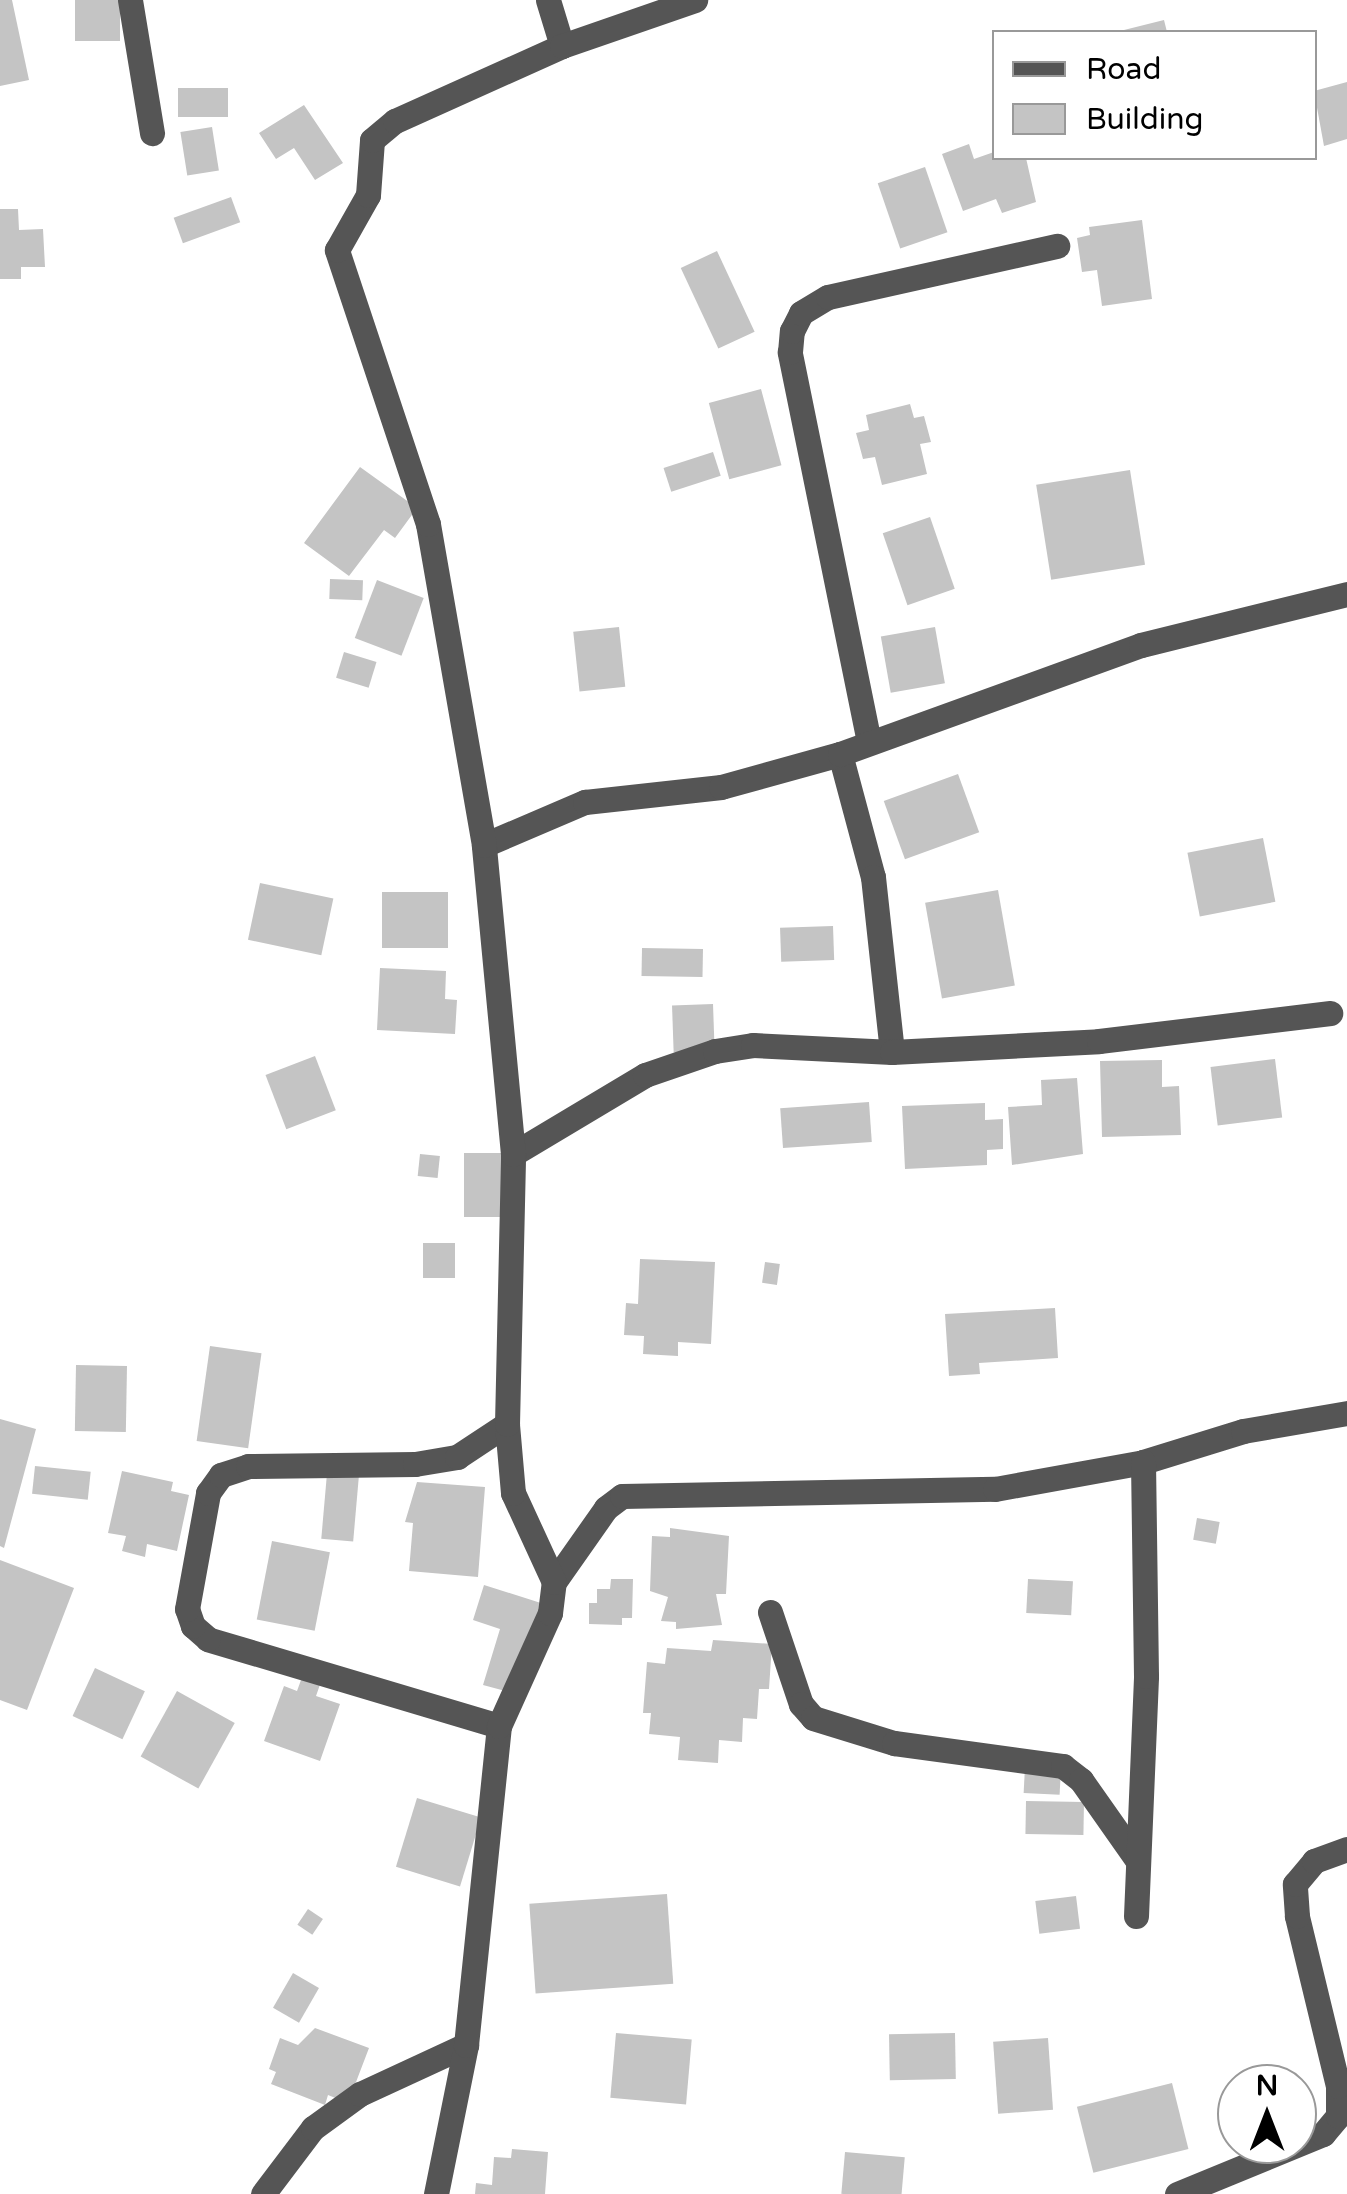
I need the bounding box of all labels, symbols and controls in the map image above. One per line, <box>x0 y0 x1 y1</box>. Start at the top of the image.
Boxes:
legend <box>992 30 1317 160</box>
text: Road <box>1086 51 1161 88</box>
text: Building <box>1086 101 1203 138</box>
north arrow <box>1217 2064 1317 2164</box>
text: N <box>1256 2069 1278 2103</box>

